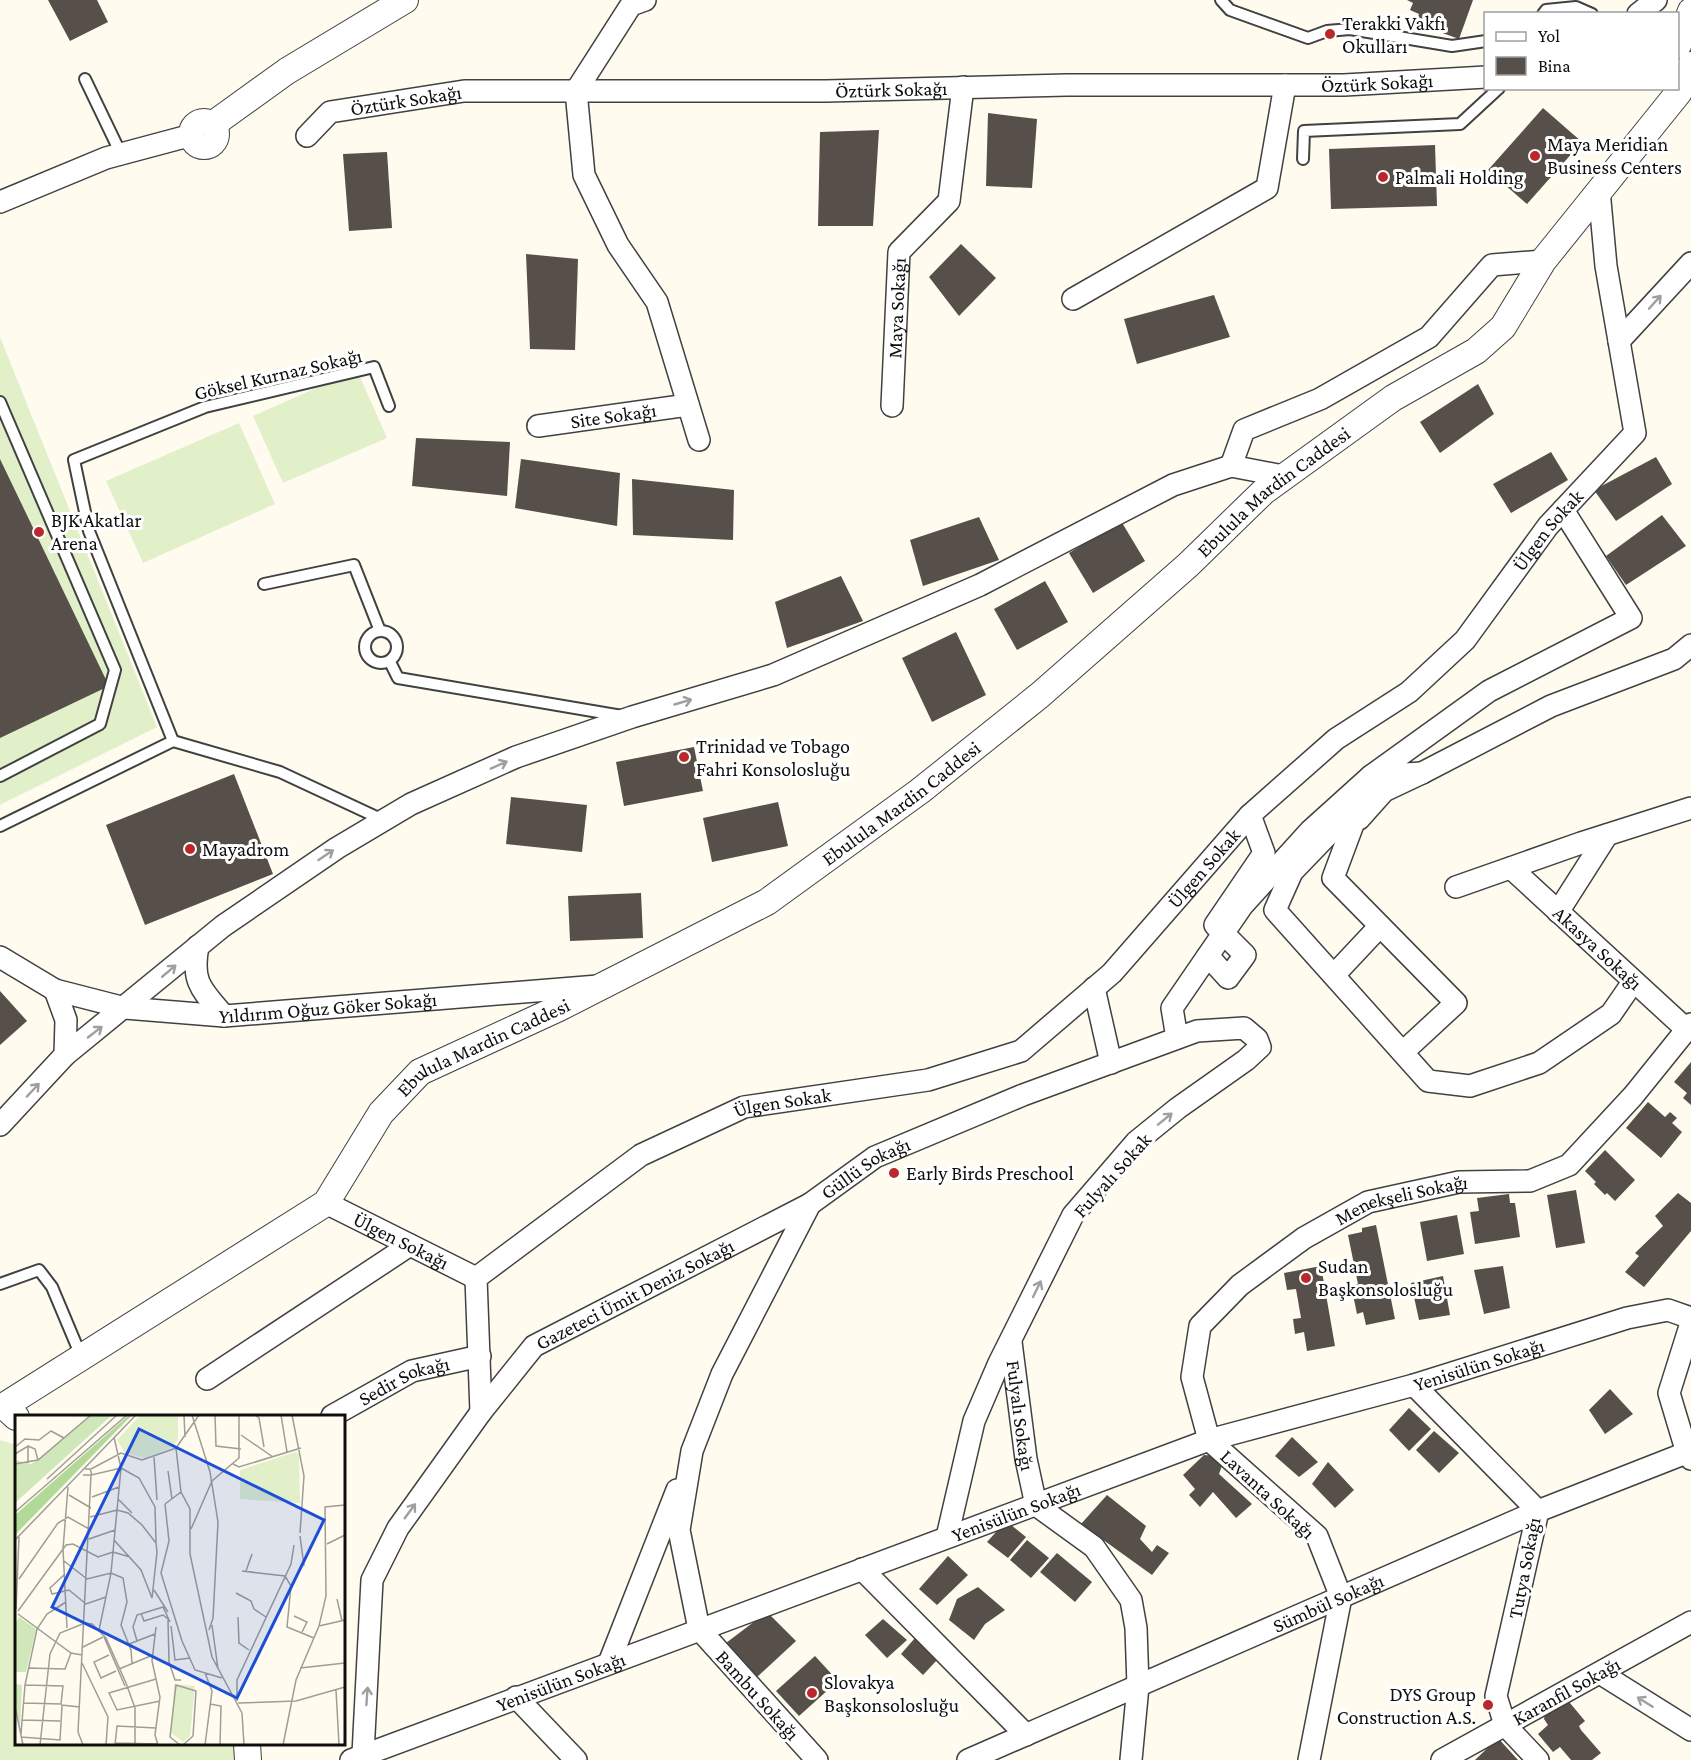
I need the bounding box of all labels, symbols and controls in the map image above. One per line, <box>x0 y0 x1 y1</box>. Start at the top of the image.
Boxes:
place label: Terakki Vakfı Okulları <box>1342 12 1445 57</box>
legend <box>1484 12 1679 90</box>
text: Yol <box>1538 26 1560 46</box>
marker: Terakki Vakfı Okulları <box>1323 27 1337 41</box>
text: Bina <box>1538 56 1571 76</box>
street label: Öztürk Sokağı <box>1321 69 1434 96</box>
street label: Öztürk Sokağı <box>835 77 948 102</box>
street label: Öztürk Sokağı <box>349 81 463 120</box>
place label: Maya Meridian Business Centers <box>1547 133 1682 178</box>
marker: Maya Meridian Business Centers <box>1528 149 1542 163</box>
place label: Palmali Holding <box>1395 166 1524 189</box>
marker: Palmali Holding <box>1376 170 1390 184</box>
street label: Maya Sokağı <box>883 257 911 359</box>
one-way arrow <box>1648 294 1662 309</box>
street label: Göksel Kurnaz Sokağı <box>192 344 364 405</box>
street label: Site Sokağı <box>569 399 658 432</box>
street label: Ebulula Mardin Caddesi <box>1192 422 1354 561</box>
street label: Ülgen Sokak <box>1508 485 1588 575</box>
place label: BJK Akatlar Arena <box>51 509 142 554</box>
marker: BJK Akatlar Arena <box>32 525 46 539</box>
one-way arrow <box>673 696 692 707</box>
place label: Trinidad ve Tobago Fahri Konsolosluğu <box>696 735 851 781</box>
street label: Ebulula Mardin Caddesi <box>817 736 984 870</box>
marker: Trinidad ve Tobago Fahri Konsolosluğu <box>677 750 691 764</box>
one-way arrow <box>489 758 507 770</box>
street label: Ülgen Sokak <box>1163 823 1245 912</box>
place label: Mayadrom <box>202 838 289 861</box>
marker: Mayadrom <box>183 842 197 856</box>
one-way arrow <box>318 849 334 861</box>
street label: Akasya Sokağı <box>1549 902 1647 994</box>
one-way arrow <box>161 964 176 978</box>
street label: Yıldırım Oğuz Göker Sokağı <box>218 988 438 1027</box>
street label: Ebulula Mardin Caddesi <box>392 994 573 1101</box>
one-way arrow <box>87 1025 103 1038</box>
one-way arrow <box>26 1083 40 1098</box>
street label: Ülgen Sokak <box>730 1083 833 1122</box>
one-way arrow <box>1157 1112 1173 1125</box>
street label: Fulyalı Sokak <box>1069 1128 1157 1222</box>
street label: Güllü Sokağı <box>817 1133 913 1204</box>
place label: Early Birds Preschool <box>906 1162 1074 1185</box>
marker: Early Birds Preschool <box>887 1166 901 1180</box>
street label: Menekşeli Sokağı <box>1331 1170 1468 1229</box>
street label: Ülgen Sokağı <box>350 1207 453 1274</box>
street label: Gazeteci Ümit Deniz Sokağı <box>532 1234 737 1354</box>
place label: Sudan Başkonsolosluğu <box>1318 1255 1453 1301</box>
marker: Sudan Başkonsolosluğu <box>1299 1271 1313 1285</box>
one-way arrow <box>1031 1281 1043 1299</box>
street label: Yenisülün Sokağı <box>1411 1334 1547 1395</box>
street label: Sedir Sokağı <box>355 1352 452 1410</box>
street label: Fulyalı Sokağı <box>1002 1359 1039 1473</box>
inset map <box>15 1415 345 1745</box>
street label: Lavanta Sokağı <box>1216 1445 1320 1544</box>
street label: Yenisülün Sokağı <box>949 1478 1084 1546</box>
one-way arrow <box>404 1503 416 1519</box>
street label: Tutya Sokağı <box>1503 1515 1546 1621</box>
street label: Sümbül Sokağı <box>1269 1569 1387 1637</box>
street label: Bambu Sokağı <box>711 1645 804 1745</box>
street label: Yenisülün Sokağı <box>493 1648 628 1716</box>
street label: Karanfil Sokağı <box>1508 1652 1624 1730</box>
place label: Slovakya Başkonsolosluğu <box>824 1671 959 1717</box>
place label: DYS Group Construction A.S. <box>1337 1683 1476 1728</box>
one-way arrow <box>362 1686 373 1706</box>
marker: Slovakya Başkonsolosluğu <box>805 1686 819 1700</box>
one-way arrow <box>1637 1695 1654 1707</box>
marker: DYS Group Construction A.S. <box>1481 1698 1495 1712</box>

